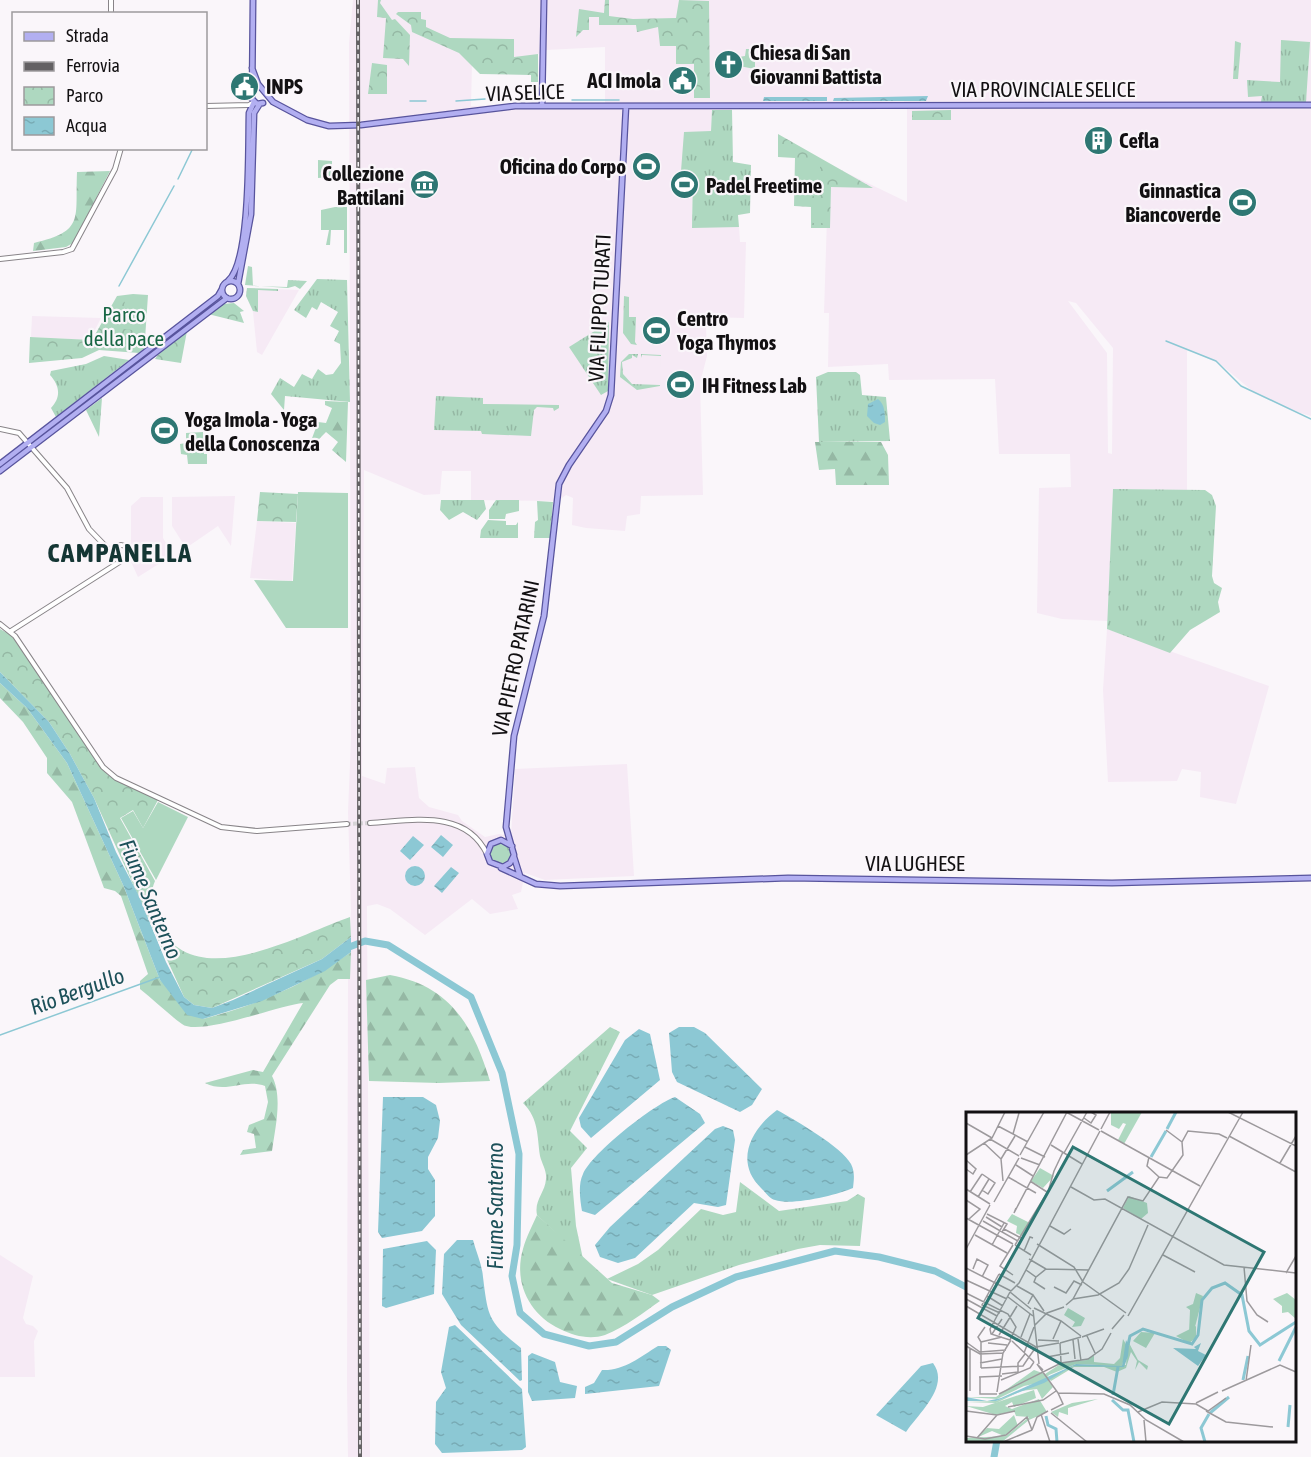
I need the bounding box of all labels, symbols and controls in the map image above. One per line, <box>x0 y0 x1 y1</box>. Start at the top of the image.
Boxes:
legend <box>12 12 207 150</box>
text: Strada <box>66 25 109 46</box>
place label: Chiesa di San Giovanni Battista <box>750 40 882 88</box>
church icon: Chiesa di San Giovanni Battista <box>713 48 745 80</box>
text: Ferrovia <box>66 55 120 76</box>
public building icon: ACI Imola <box>666 64 698 96</box>
place label: ACI Imola <box>586 68 661 92</box>
public building icon: INPS <box>229 70 261 102</box>
place label: INPS <box>266 74 303 98</box>
street label: VIA PROVINCIALE SELICE <box>951 77 1135 101</box>
street label: VIA SELICE <box>485 79 565 105</box>
text: Parco <box>66 85 103 106</box>
text: Acqua <box>66 115 107 136</box>
building icon: Cefla <box>1082 124 1114 156</box>
place label: Cefla <box>1119 128 1159 152</box>
sports icon: Oficina do Corpo <box>631 150 663 182</box>
place label: Oficina do Corpo <box>500 154 626 178</box>
place label: Collezione Battilani <box>322 161 404 209</box>
museum icon: Collezione Battilani <box>409 169 441 201</box>
sports icon: Padel Freetime <box>669 169 701 201</box>
place label: Padel Freetime <box>706 173 822 197</box>
place label: Ginnastica Biancoverde <box>1125 178 1221 226</box>
sports icon: Ginnastica Biancoverde <box>1226 186 1258 218</box>
street label: VIA FILIPPO TURATI <box>583 233 615 383</box>
park label: Parco della pace <box>84 302 164 350</box>
place label: Centro Yoga Thymos <box>676 306 777 354</box>
sports icon: Centro Yoga Thymos <box>640 314 672 346</box>
sports icon: IH Fitness Lab <box>665 369 697 401</box>
place label: IH Fitness Lab <box>702 373 807 397</box>
place label: Yoga Imola - Yoga della Conoscenza <box>184 407 320 455</box>
sports icon: Yoga Imola - Yoga della Conoscenza <box>148 415 180 447</box>
district label: CAMPANELLA <box>47 537 193 568</box>
street label: VIA PIETRO PATARINI <box>487 578 543 738</box>
water label: Fiume Santerno <box>114 835 188 963</box>
street label: VIA LUGHESE <box>865 851 965 875</box>
water label: Rio Bergullo <box>26 962 128 1020</box>
inset map <box>966 1112 1296 1442</box>
water label: Fiume Santerno <box>482 1142 508 1270</box>

